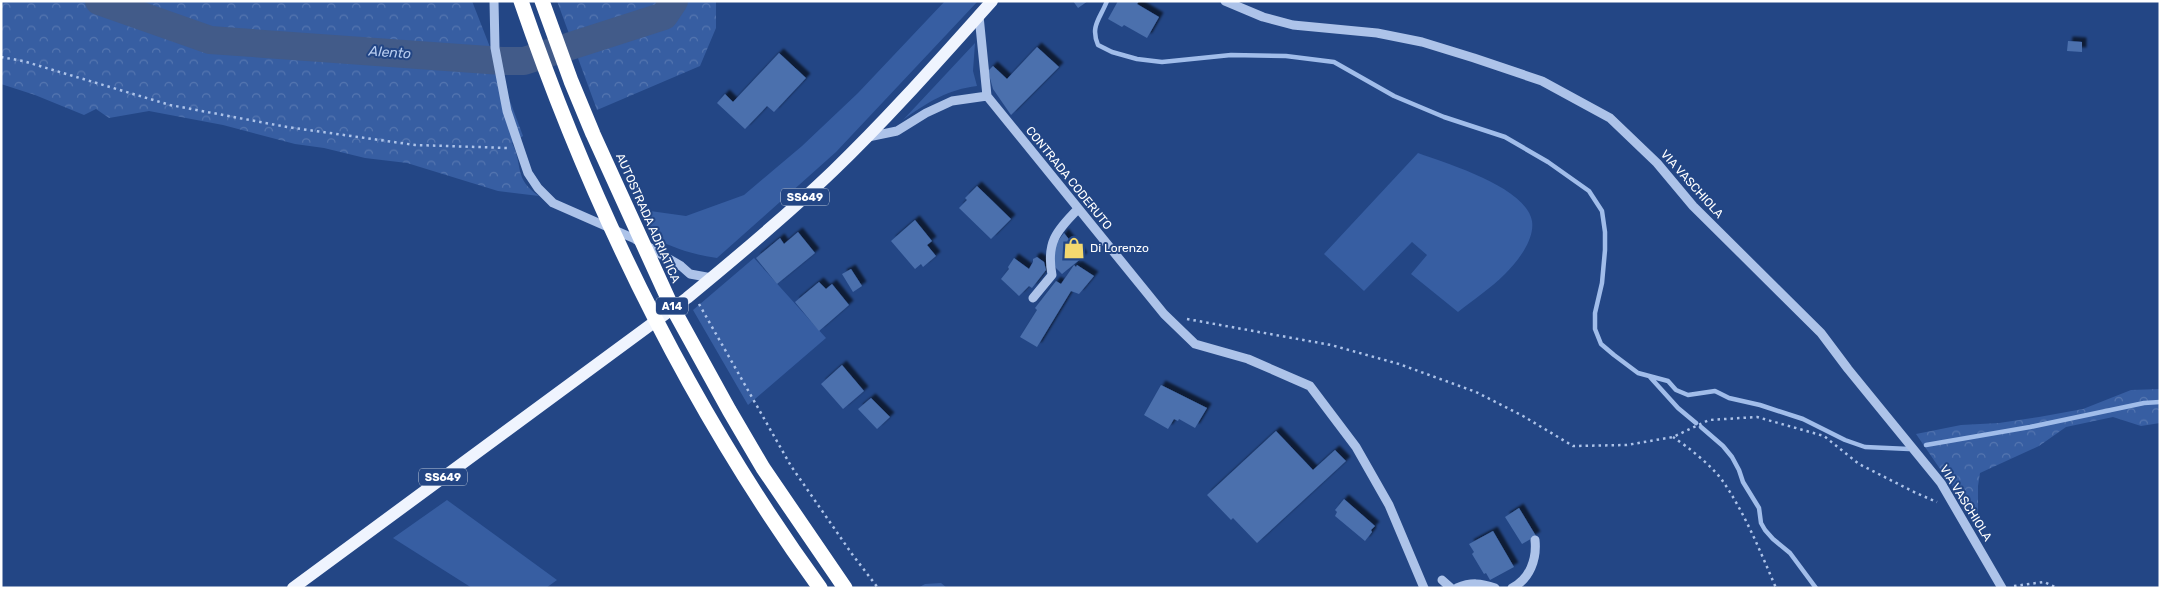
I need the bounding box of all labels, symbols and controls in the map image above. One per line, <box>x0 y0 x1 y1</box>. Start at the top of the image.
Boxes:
water label: Alento <box>367 42 412 62</box>
street label: CONTRADA CODERUTO <box>1023 123 1115 233</box>
street label: VIA VASCHIOLA <box>1658 147 1726 221</box>
street label: AUTOSTRADA ADRIATICA <box>613 151 683 285</box>
road number: SS649 <box>781 188 829 206</box>
shop icon: Di Lorenzo <box>1061 235 1087 261</box>
place label: Di Lorenzo <box>1090 241 1149 255</box>
road number: A14 <box>656 298 688 314</box>
street label: VIA VASCHIOLA <box>1937 462 1995 544</box>
road number: SS649 <box>419 468 467 486</box>

